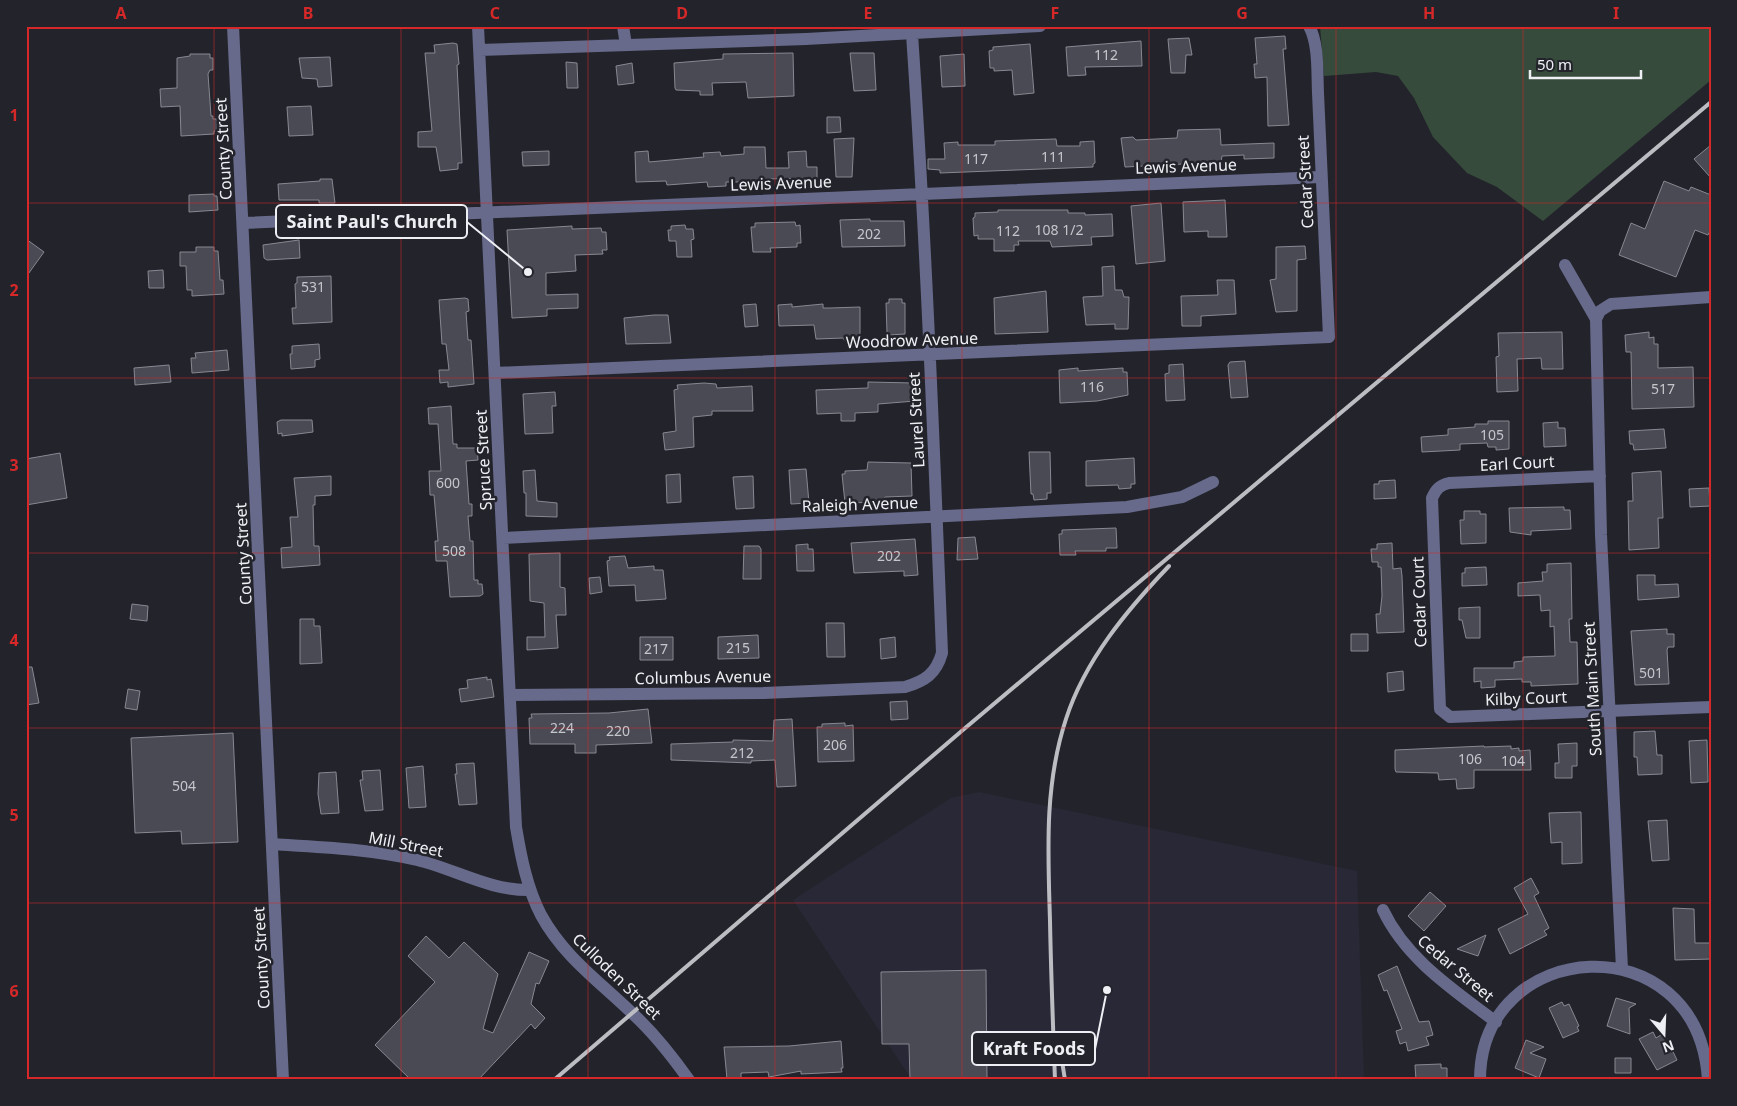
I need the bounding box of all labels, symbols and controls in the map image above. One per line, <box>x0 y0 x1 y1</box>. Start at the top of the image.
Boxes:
text: A <box>115 2 127 24</box>
text: B <box>303 2 313 24</box>
text: C <box>490 2 500 24</box>
text: D <box>676 2 688 24</box>
text: E <box>864 2 873 24</box>
text: F <box>1051 2 1059 24</box>
text: G <box>1236 2 1248 24</box>
text: H <box>1423 2 1435 24</box>
text: I <box>1613 2 1619 24</box>
house number: 112 <box>1094 45 1118 64</box>
scale bar <box>1530 48 1641 80</box>
text: 50 m <box>1537 54 1572 74</box>
street label: County Street <box>209 97 237 201</box>
text: 1 <box>9 104 19 126</box>
street label: Cedar Street <box>1292 135 1318 229</box>
house number: 111 <box>1041 147 1065 166</box>
house number: 117 <box>964 149 988 168</box>
street label: Lewis Avenue <box>1135 153 1237 179</box>
street label: Lewis Avenue <box>730 170 832 196</box>
callout: Saint Paul's Church <box>276 205 467 238</box>
text: Saint Paul's Church <box>287 209 457 233</box>
house number: 108 1/2 <box>1035 220 1083 239</box>
house number: 112 <box>996 221 1020 240</box>
house number: 202 <box>857 224 881 243</box>
house number: 531 <box>301 277 325 296</box>
text: 2 <box>9 279 19 301</box>
street label: Woodrow Avenue <box>845 327 979 353</box>
street label: Laurel Street <box>903 372 929 468</box>
house number: 116 <box>1080 377 1104 396</box>
house number: 517 <box>1651 379 1675 398</box>
street label: Spruce Street <box>469 409 497 511</box>
house number: 105 <box>1480 425 1504 444</box>
street label: Earl Court <box>1479 450 1555 476</box>
text: 3 <box>9 454 19 476</box>
house number: 600 <box>436 473 460 492</box>
street label: Raleigh Avenue <box>802 491 918 517</box>
street label: County Street <box>229 502 257 606</box>
house number: 508 <box>442 541 466 560</box>
house number: 202 <box>877 546 901 565</box>
street label: Cedar Court <box>1406 556 1432 648</box>
street label: South Main Street <box>1577 621 1607 757</box>
text: 4 <box>9 629 19 651</box>
house number: 215 <box>726 638 750 657</box>
house number: 217 <box>644 639 668 658</box>
house number: 501 <box>1639 663 1663 682</box>
street label: Columbus Avenue <box>635 665 771 689</box>
street label: Kilby Court <box>1485 686 1568 710</box>
house number: 224 <box>550 718 574 737</box>
house number: 220 <box>606 721 630 740</box>
house number: 206 <box>823 735 847 754</box>
house number: 212 <box>730 743 754 762</box>
house number: 106 <box>1458 749 1482 768</box>
house number: 104 <box>1501 751 1525 770</box>
house number: 504 <box>172 776 196 795</box>
text: 5 <box>9 804 19 826</box>
street label: Mill Street <box>367 826 445 862</box>
street label: County Street <box>247 906 275 1010</box>
street label: Culloden Street <box>568 928 666 1024</box>
street label: Cedar Street <box>1413 930 1499 1007</box>
text: 6 <box>9 980 19 1002</box>
north arrow <box>1640 1008 1690 1058</box>
callout: Kraft Foods <box>972 1032 1095 1065</box>
text: Kraft Foods <box>983 1036 1085 1060</box>
text: N <box>1660 1036 1677 1058</box>

